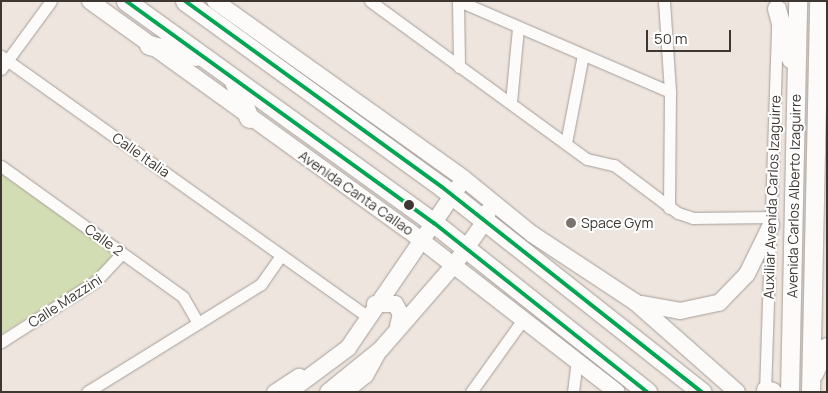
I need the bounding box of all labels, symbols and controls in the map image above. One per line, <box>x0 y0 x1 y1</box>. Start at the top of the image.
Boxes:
scale bar <box>648 20 733 52</box>
text: 50 m <box>654 28 688 49</box>
street label: Avenida Carlos Alberto Izaguirre <box>784 94 804 298</box>
street label: Auxiliar Avenida Carlos Izaguirre <box>760 95 784 299</box>
street label: Calle Italia <box>109 129 173 181</box>
street label: Avenida Canta Callao <box>295 147 417 239</box>
unlabelled marker <box>404 200 414 210</box>
place label: Space Gym <box>581 215 653 231</box>
marker: Space Gym <box>565 217 577 229</box>
street label: Calle 2 <box>82 220 126 260</box>
street label: Calle Mazzini <box>25 271 105 331</box>

